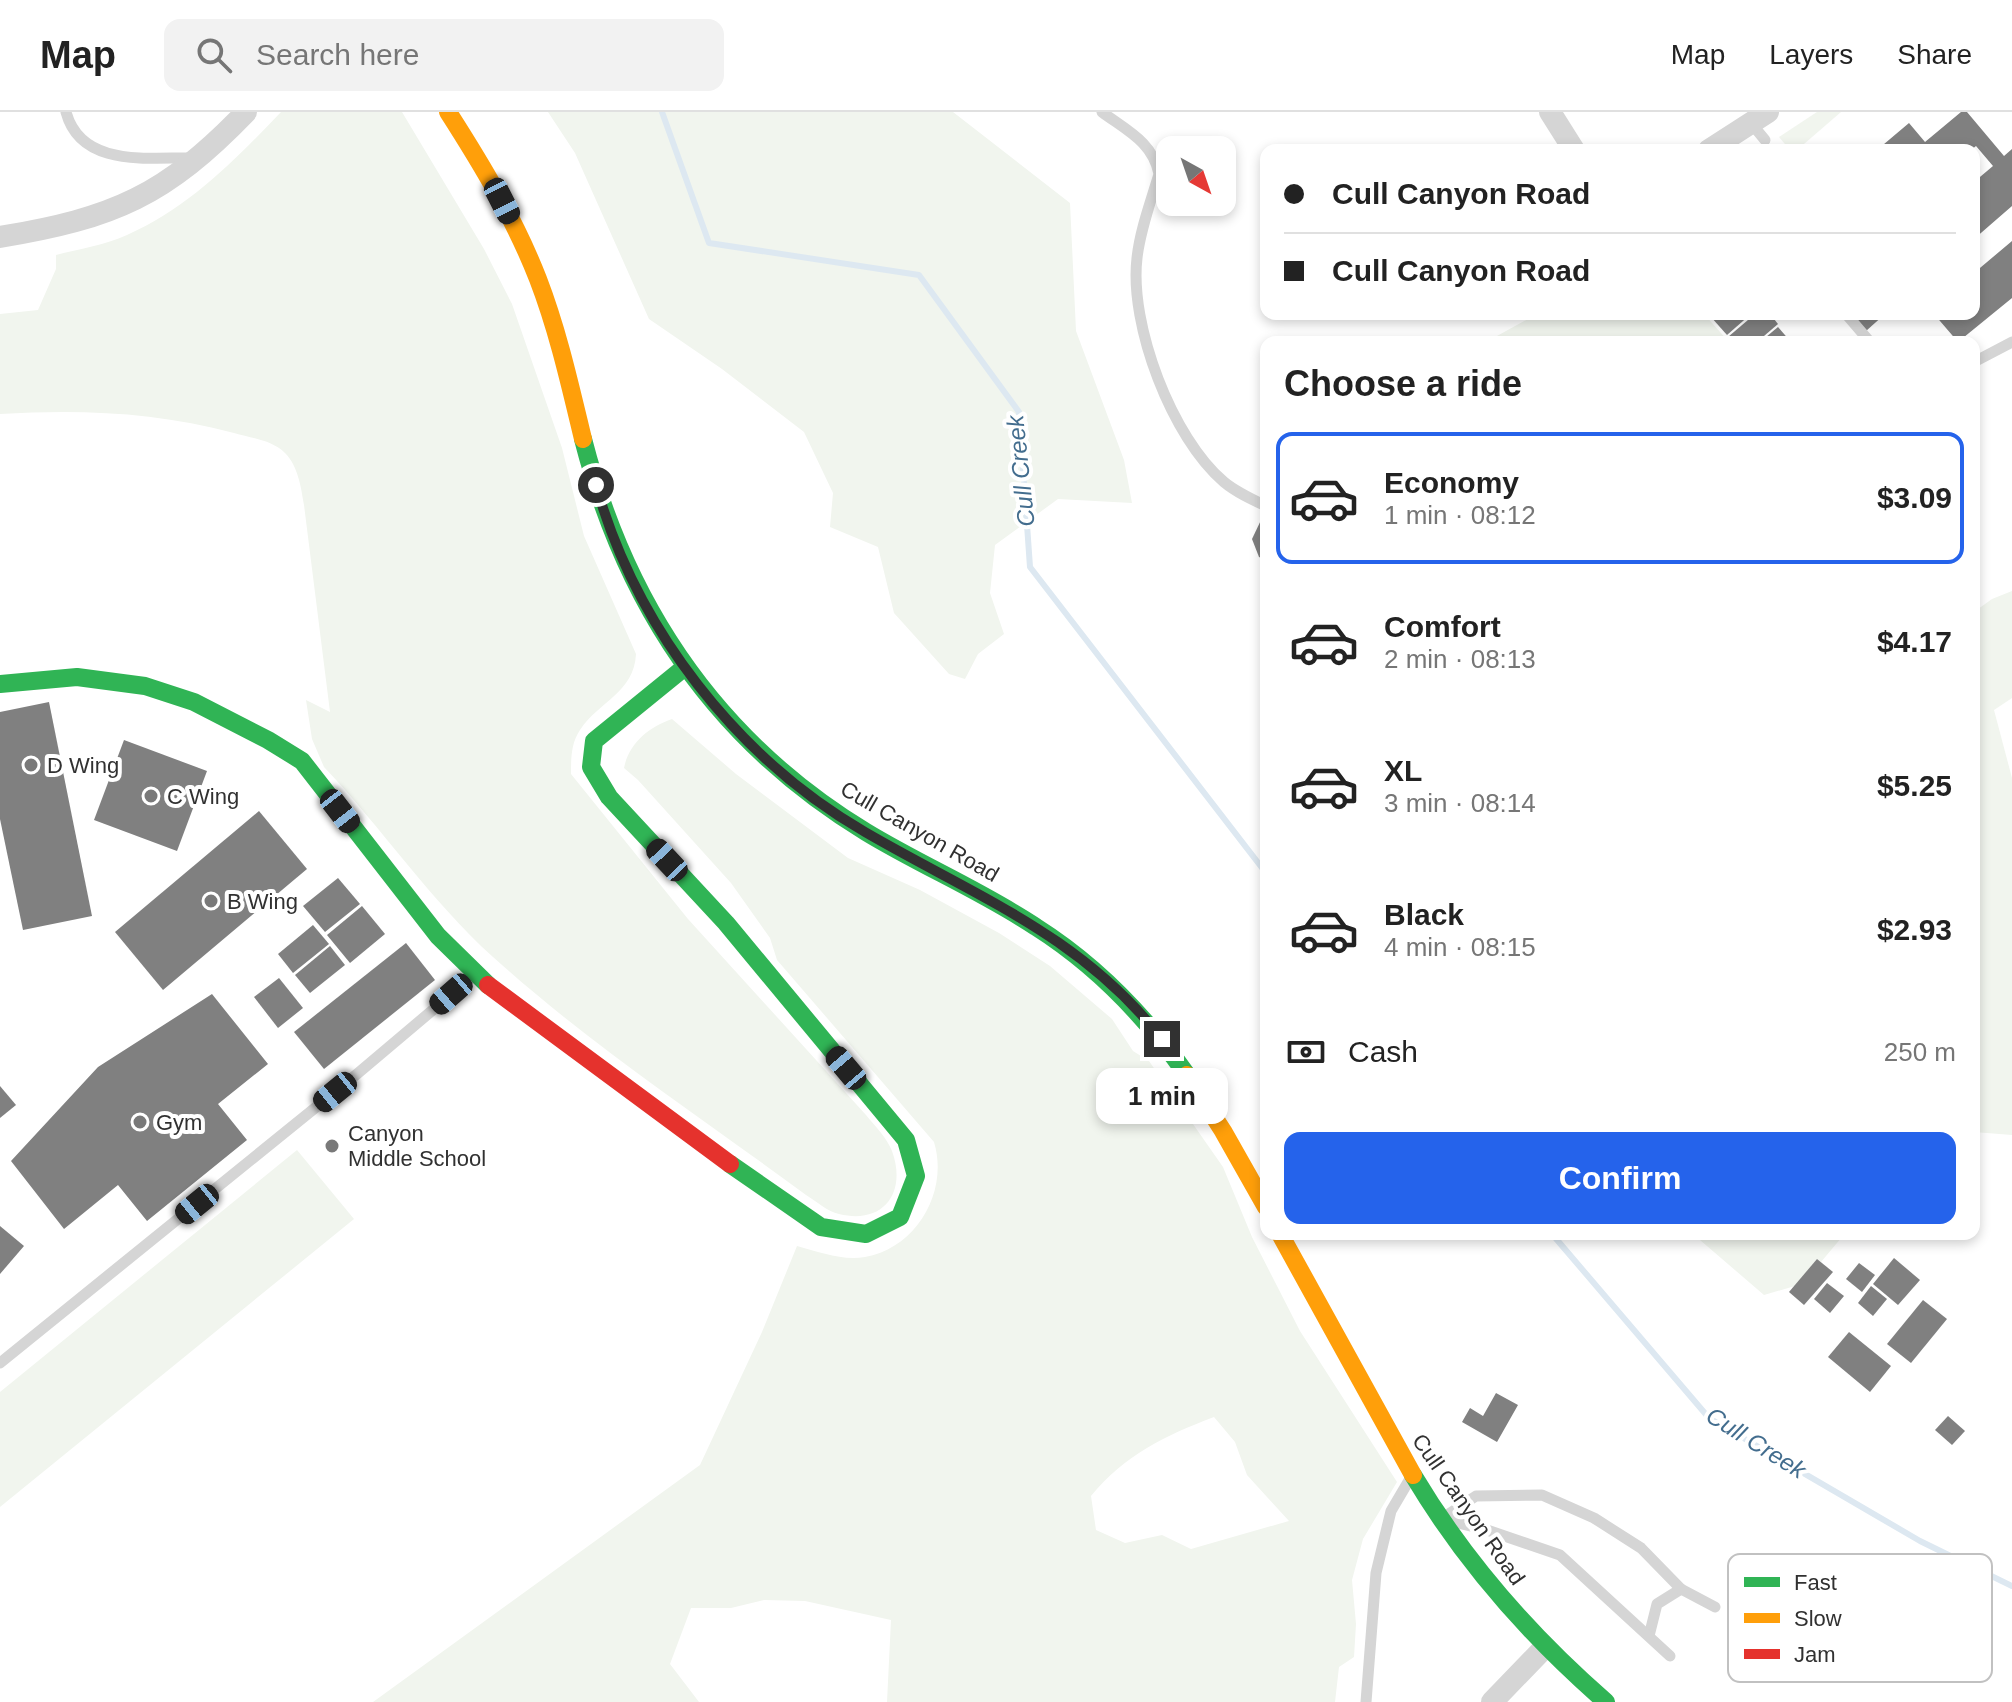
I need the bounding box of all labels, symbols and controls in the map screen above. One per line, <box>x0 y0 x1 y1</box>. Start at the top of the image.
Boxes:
search box <box>164 19 724 91</box>
icon: search <box>192 33 236 77</box>
text: Map <box>40 34 116 76</box>
text: Search here <box>256 38 419 71</box>
text: Map <box>1671 39 1725 70</box>
text: Layers <box>1769 39 1853 70</box>
text: Share <box>1897 39 1972 70</box>
north arrow <box>1156 136 1236 216</box>
map controls <box>1156 136 1236 216</box>
car <box>480 174 524 228</box>
text: Cull Canyon Road <box>1332 177 1590 210</box>
text: Cull Canyon Road <box>1332 254 1590 287</box>
text: Choose a ride <box>1284 363 1522 404</box>
water label: Cull Creek <box>1001 412 1040 528</box>
icon: car <box>1288 462 1360 534</box>
text: Economy <box>1384 466 1519 499</box>
route start <box>578 467 614 503</box>
text: $3.09 <box>1877 481 1952 514</box>
text: 1 min · 08:12 <box>1384 500 1536 530</box>
icon: car <box>1288 606 1360 678</box>
text: Comfort <box>1384 610 1501 643</box>
text: $4.17 <box>1877 625 1952 658</box>
text: 2 min · 08:13 <box>1384 644 1536 674</box>
icon: car <box>1288 750 1360 822</box>
place label: D Wing <box>47 753 119 778</box>
text: XL <box>1384 754 1422 787</box>
marker: D Wing <box>22 756 40 774</box>
text: $5.25 <box>1877 769 1952 802</box>
street label: Cull Canyon Road <box>836 776 1003 887</box>
place label: C Wing <box>167 784 239 809</box>
car <box>316 785 364 837</box>
marker: C Wing <box>142 787 160 805</box>
text: 3 min · 08:14 <box>1384 788 1536 818</box>
car <box>642 834 692 886</box>
place label: B Wing <box>227 889 298 914</box>
marker: B Wing <box>202 892 220 910</box>
icon: car <box>1288 894 1360 966</box>
text: Black <box>1384 898 1464 931</box>
text: $2.93 <box>1877 913 1952 946</box>
text: 4 min · 08:15 <box>1384 932 1536 962</box>
car <box>425 969 477 1019</box>
route end <box>1144 1021 1180 1057</box>
icon: cash <box>1284 1030 1328 1074</box>
text: Cash <box>1348 1035 1418 1068</box>
text: 250 m <box>1884 1037 1956 1067</box>
car <box>821 1042 871 1094</box>
callout: 1 min <box>1096 1067 1228 1123</box>
car <box>309 1068 361 1116</box>
text: 1 min <box>1128 1081 1196 1111</box>
place label: Gym <box>156 1110 202 1135</box>
marker: Gym <box>131 1113 149 1131</box>
place label: Canyon Middle School <box>348 1121 486 1171</box>
button: Confirm <box>1284 1132 1956 1224</box>
marker: Canyon Middle School <box>323 1137 341 1155</box>
car <box>171 1180 223 1228</box>
water label: Cull Creek <box>1702 1401 1813 1485</box>
street label: Cull Canyon Road <box>1407 1429 1530 1590</box>
legend <box>1728 1554 1992 1682</box>
text: Fast <box>1794 1570 1837 1595</box>
text: Slow <box>1794 1606 1842 1631</box>
text: Jam <box>1794 1642 1836 1667</box>

